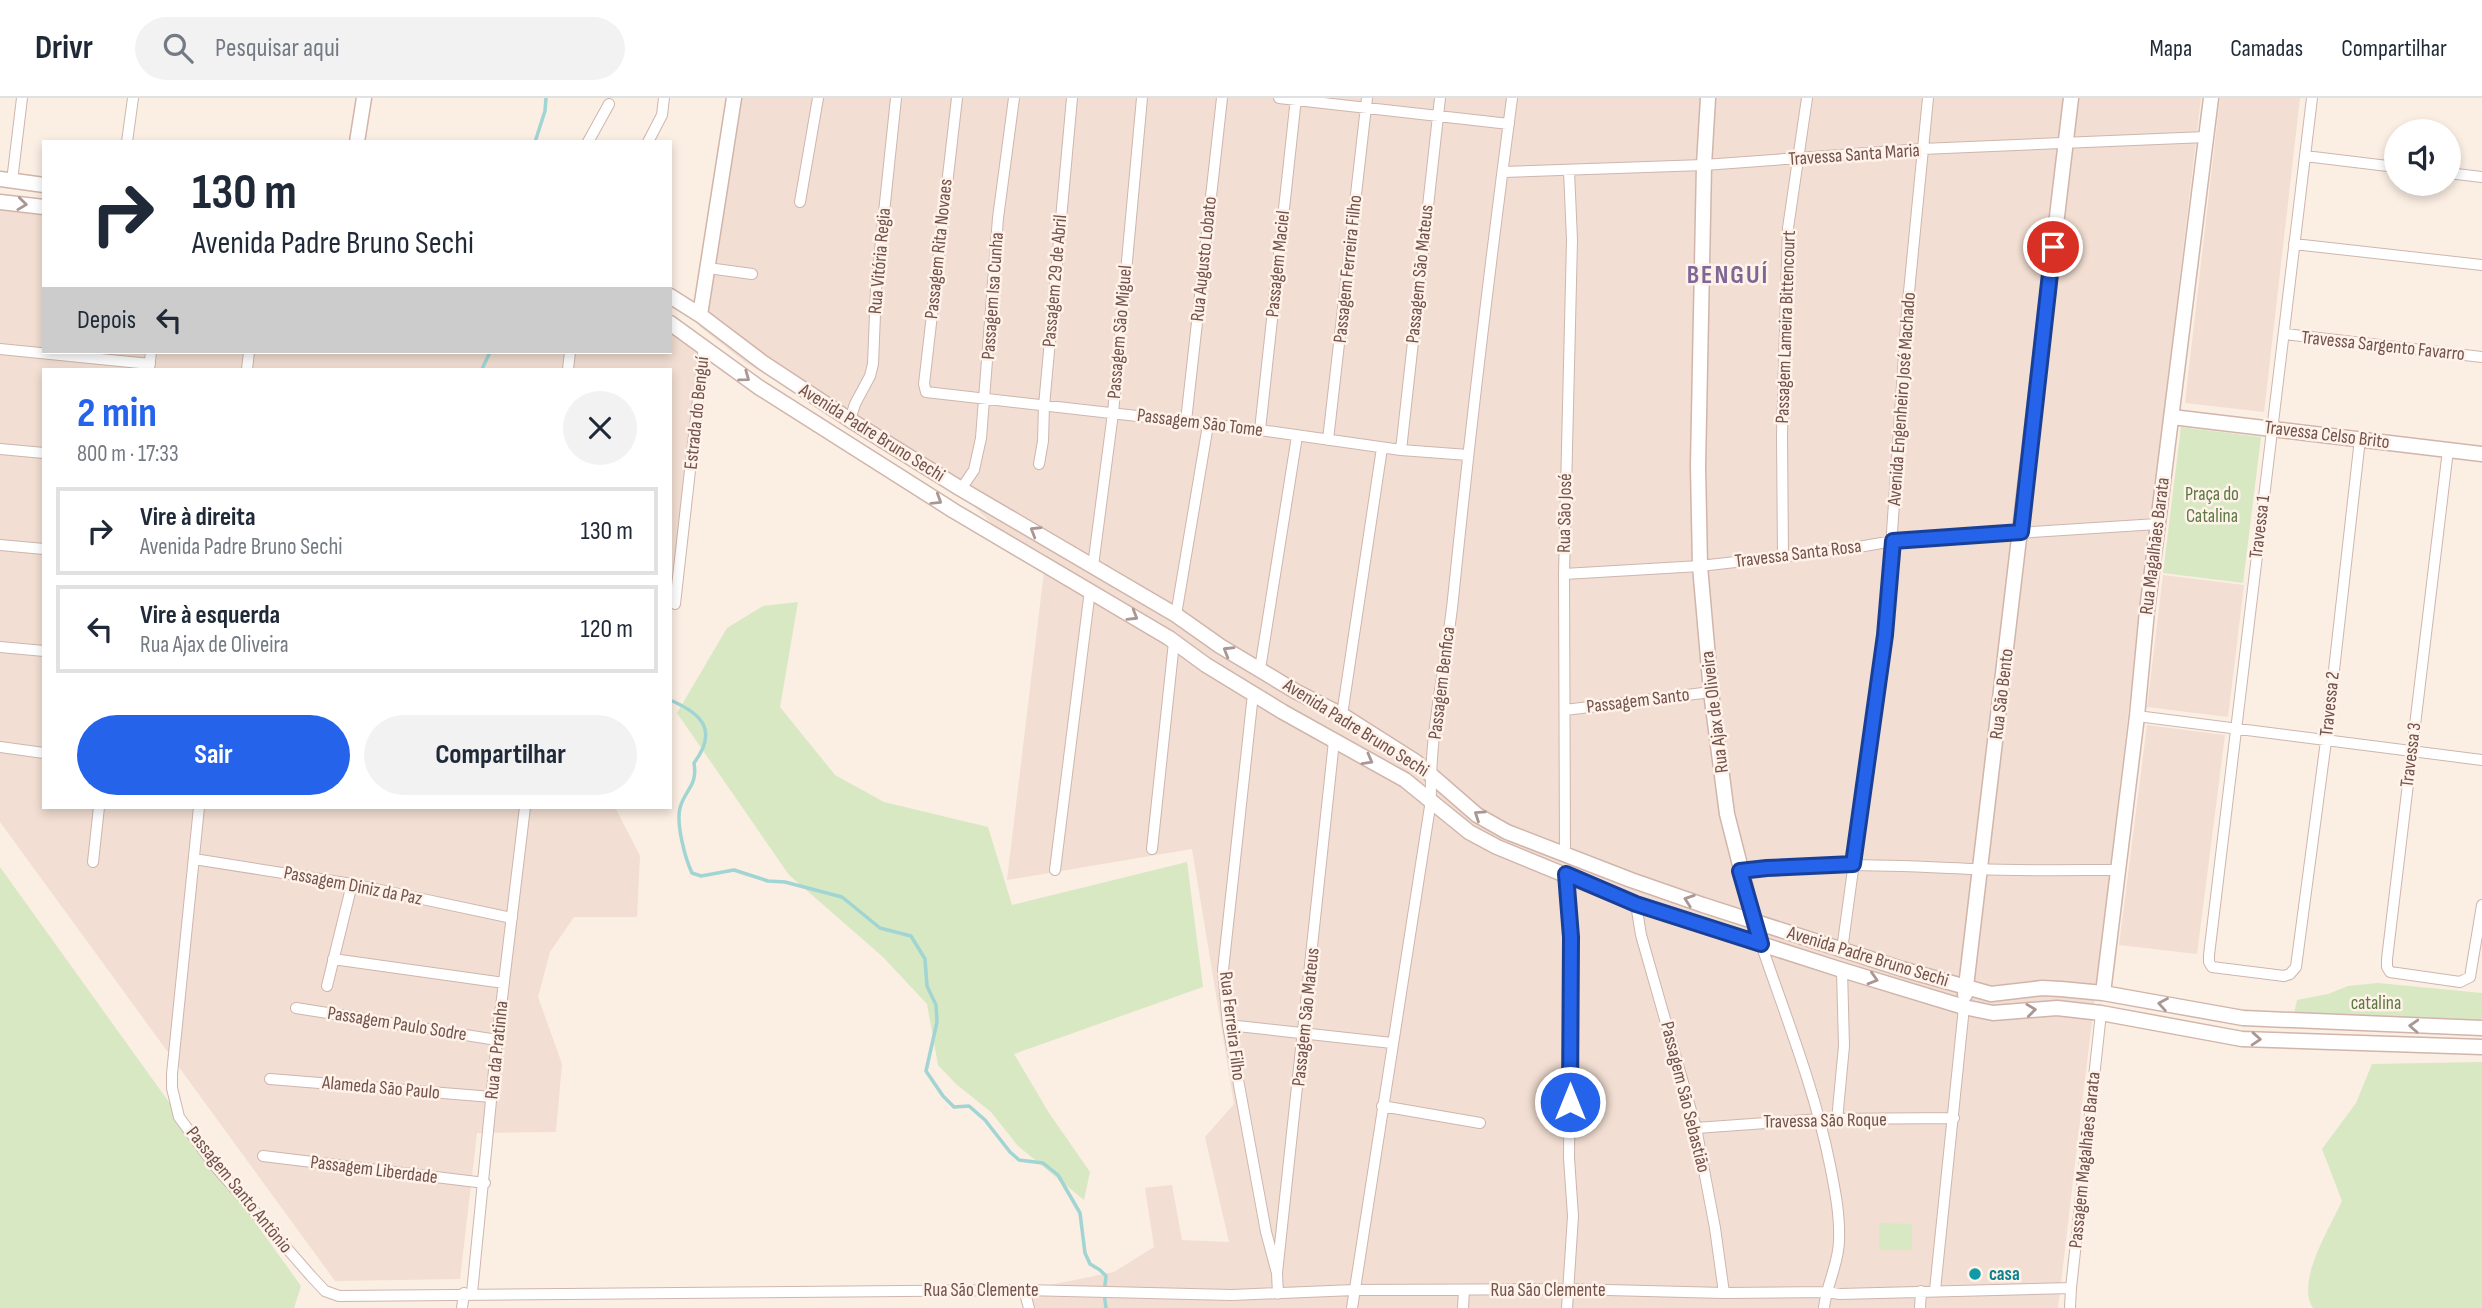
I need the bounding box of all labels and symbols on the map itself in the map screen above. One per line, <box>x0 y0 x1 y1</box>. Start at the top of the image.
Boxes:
street label: Travessa Santa Maria <box>1787 139 1921 171</box>
street label: Passagem Rita Novaes <box>920 178 958 320</box>
street label: Passagem Ferreira Filho <box>1329 194 1367 344</box>
street label: Rua Augusto Lobato <box>1186 195 1222 323</box>
one-way arrow <box>16 197 28 212</box>
street label: Passagem São Mateus <box>1401 203 1439 344</box>
street label: Rua Vitória Regia <box>864 207 896 315</box>
street label: Passagem Maciel <box>1261 210 1295 318</box>
street label: Passagem 29 de Abril <box>1038 214 1072 348</box>
pin <box>2023 217 2083 277</box>
street label: Passagem Lameira Bittencourt <box>1771 230 1801 424</box>
street label: Passagem Isa Cunha <box>977 232 1009 360</box>
district label: BENGUÍ <box>1687 260 1769 291</box>
street label: Passagem São Miguel <box>1103 264 1137 400</box>
street label: Avenida Engenheiro José Machado <box>1883 291 1921 508</box>
street label: Travessa Sargento Favarro <box>2300 326 2466 366</box>
street label: Estrada do Benguí <box>680 355 714 471</box>
one-way arrow <box>737 369 750 381</box>
street label: Avenida Padre Bruno Sechi <box>794 378 949 487</box>
street label: Passagem São Tome <box>1136 404 1264 442</box>
street label: Travessa Celso Brito <box>2263 416 2391 454</box>
street label: Rua São José <box>1553 473 1577 553</box>
street label: Rua Magalhães Barata <box>2135 476 2175 616</box>
park label: Praça do Catalina <box>2185 483 2239 528</box>
one-way arrow <box>929 492 942 505</box>
street label: Travessa 1 <box>2245 494 2275 560</box>
one-way arrow <box>1029 527 1042 540</box>
street label: Travessa Santa Rosa <box>1733 535 1863 573</box>
one-way arrow <box>1125 607 1138 620</box>
street label: Passagem Benfica <box>1424 625 1460 741</box>
one-way arrow <box>1223 646 1236 659</box>
street label: Rua São Bento <box>1985 647 2019 741</box>
street label: Rua Ajax de Oliveira <box>1696 650 1734 774</box>
street label: Travessa 2 <box>2315 670 2345 738</box>
street label: Avenida Padre Bruno Sechi <box>1278 673 1433 782</box>
street label: Passagem Santo <box>1585 683 1691 719</box>
street label: Travessa 3 <box>2396 721 2426 789</box>
one-way arrow <box>1361 752 1374 765</box>
one-way arrow <box>1474 811 1487 823</box>
street label: Passagem Diniz da Paz <box>282 861 424 911</box>
one-way arrow <box>1684 894 1696 908</box>
street label: Avenida Padre Bruno Sechi <box>1784 921 1951 992</box>
street label: Passagem São Mateus <box>1287 946 1325 1087</box>
street label: Rua Ferreira Filho <box>1214 970 1250 1082</box>
one-way arrow <box>1866 971 1878 986</box>
park label: catalina <box>2351 992 2401 1015</box>
one-way arrow <box>2157 997 2169 1012</box>
street label: Rua da Pratinha <box>480 1000 514 1100</box>
street label: Passagem Paulo Sodre <box>326 1002 468 1046</box>
one-way arrow <box>2025 1002 2037 1017</box>
one-way arrow <box>2408 1018 2419 1033</box>
street label: Passagem São Sebastião <box>1655 1019 1715 1175</box>
one-way arrow <box>2251 1032 2262 1047</box>
position arrow <box>1533 1065 1607 1139</box>
street label: Alameda São Paulo <box>320 1071 441 1105</box>
street label: Passagem Magalhães Barata <box>2064 1071 2106 1249</box>
street label: Travessa São Roque <box>1763 1108 1887 1134</box>
street label: Passagem Santo Antônio <box>181 1122 297 1258</box>
street label: Passagem Liberdade <box>309 1151 439 1189</box>
place label: casa <box>1989 1263 2020 1286</box>
marker: casa <box>1967 1266 1983 1282</box>
street label: Rua São Clemente <box>923 1279 1039 1302</box>
street label: Rua São Clemente <box>1490 1279 1606 1302</box>

